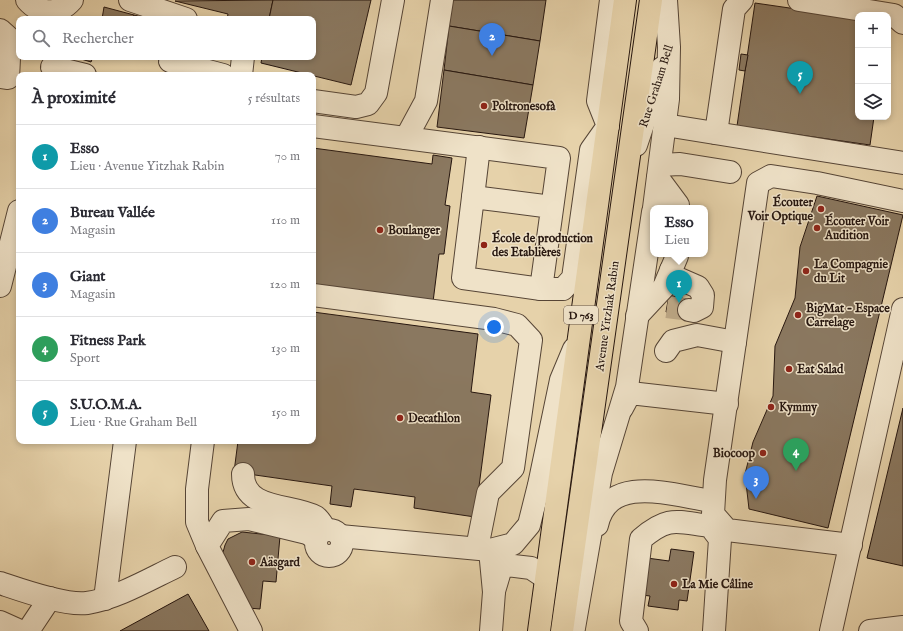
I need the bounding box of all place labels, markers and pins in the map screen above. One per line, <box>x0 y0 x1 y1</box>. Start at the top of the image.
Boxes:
pin: 2 <box>479 23 505 56</box>
pin: 5 <box>787 61 813 94</box>
place label: Poltronesofà <box>492 99 556 114</box>
marker: Poltronesofà <box>479 101 489 111</box>
place label: Écouter Voir Optique <box>747 194 814 225</box>
marker: Écouter Voir Optique <box>816 204 826 214</box>
place label: Écouter Voir Audition <box>824 213 890 243</box>
place label: Boulanger <box>388 223 440 239</box>
marker: Écouter Voir Audition <box>812 223 822 233</box>
marker: Boulanger <box>375 225 385 235</box>
place label: École de production des Etablières <box>492 230 594 260</box>
marker: École de production des Etablières <box>479 240 489 250</box>
place label: La Compagnie du Lit <box>813 257 888 286</box>
marker: La Compagnie du Lit <box>801 266 811 276</box>
pin: 1 <box>666 270 692 303</box>
place label: BigMat - Espace Carrelage <box>806 301 890 331</box>
marker: BigMat - Espace Carrelage <box>793 310 803 320</box>
place label: Eat Salad <box>797 362 844 377</box>
marker: Eat Salad <box>784 364 794 374</box>
place label: Kymmy <box>779 400 818 416</box>
marker: Kymmy <box>766 402 776 412</box>
place label: Decathlon <box>408 411 461 426</box>
marker: Decathlon <box>395 413 405 423</box>
pin: 4 <box>783 438 809 471</box>
place label: Biocoop <box>713 446 755 462</box>
marker: Biocoop <box>758 448 768 458</box>
pin: 3 <box>743 466 769 499</box>
place label: Aäsgard <box>259 555 301 571</box>
marker: Aäsgard <box>247 557 257 567</box>
place label: La Mie Câline <box>681 577 754 592</box>
marker: La Mie Câline <box>669 579 679 589</box>

